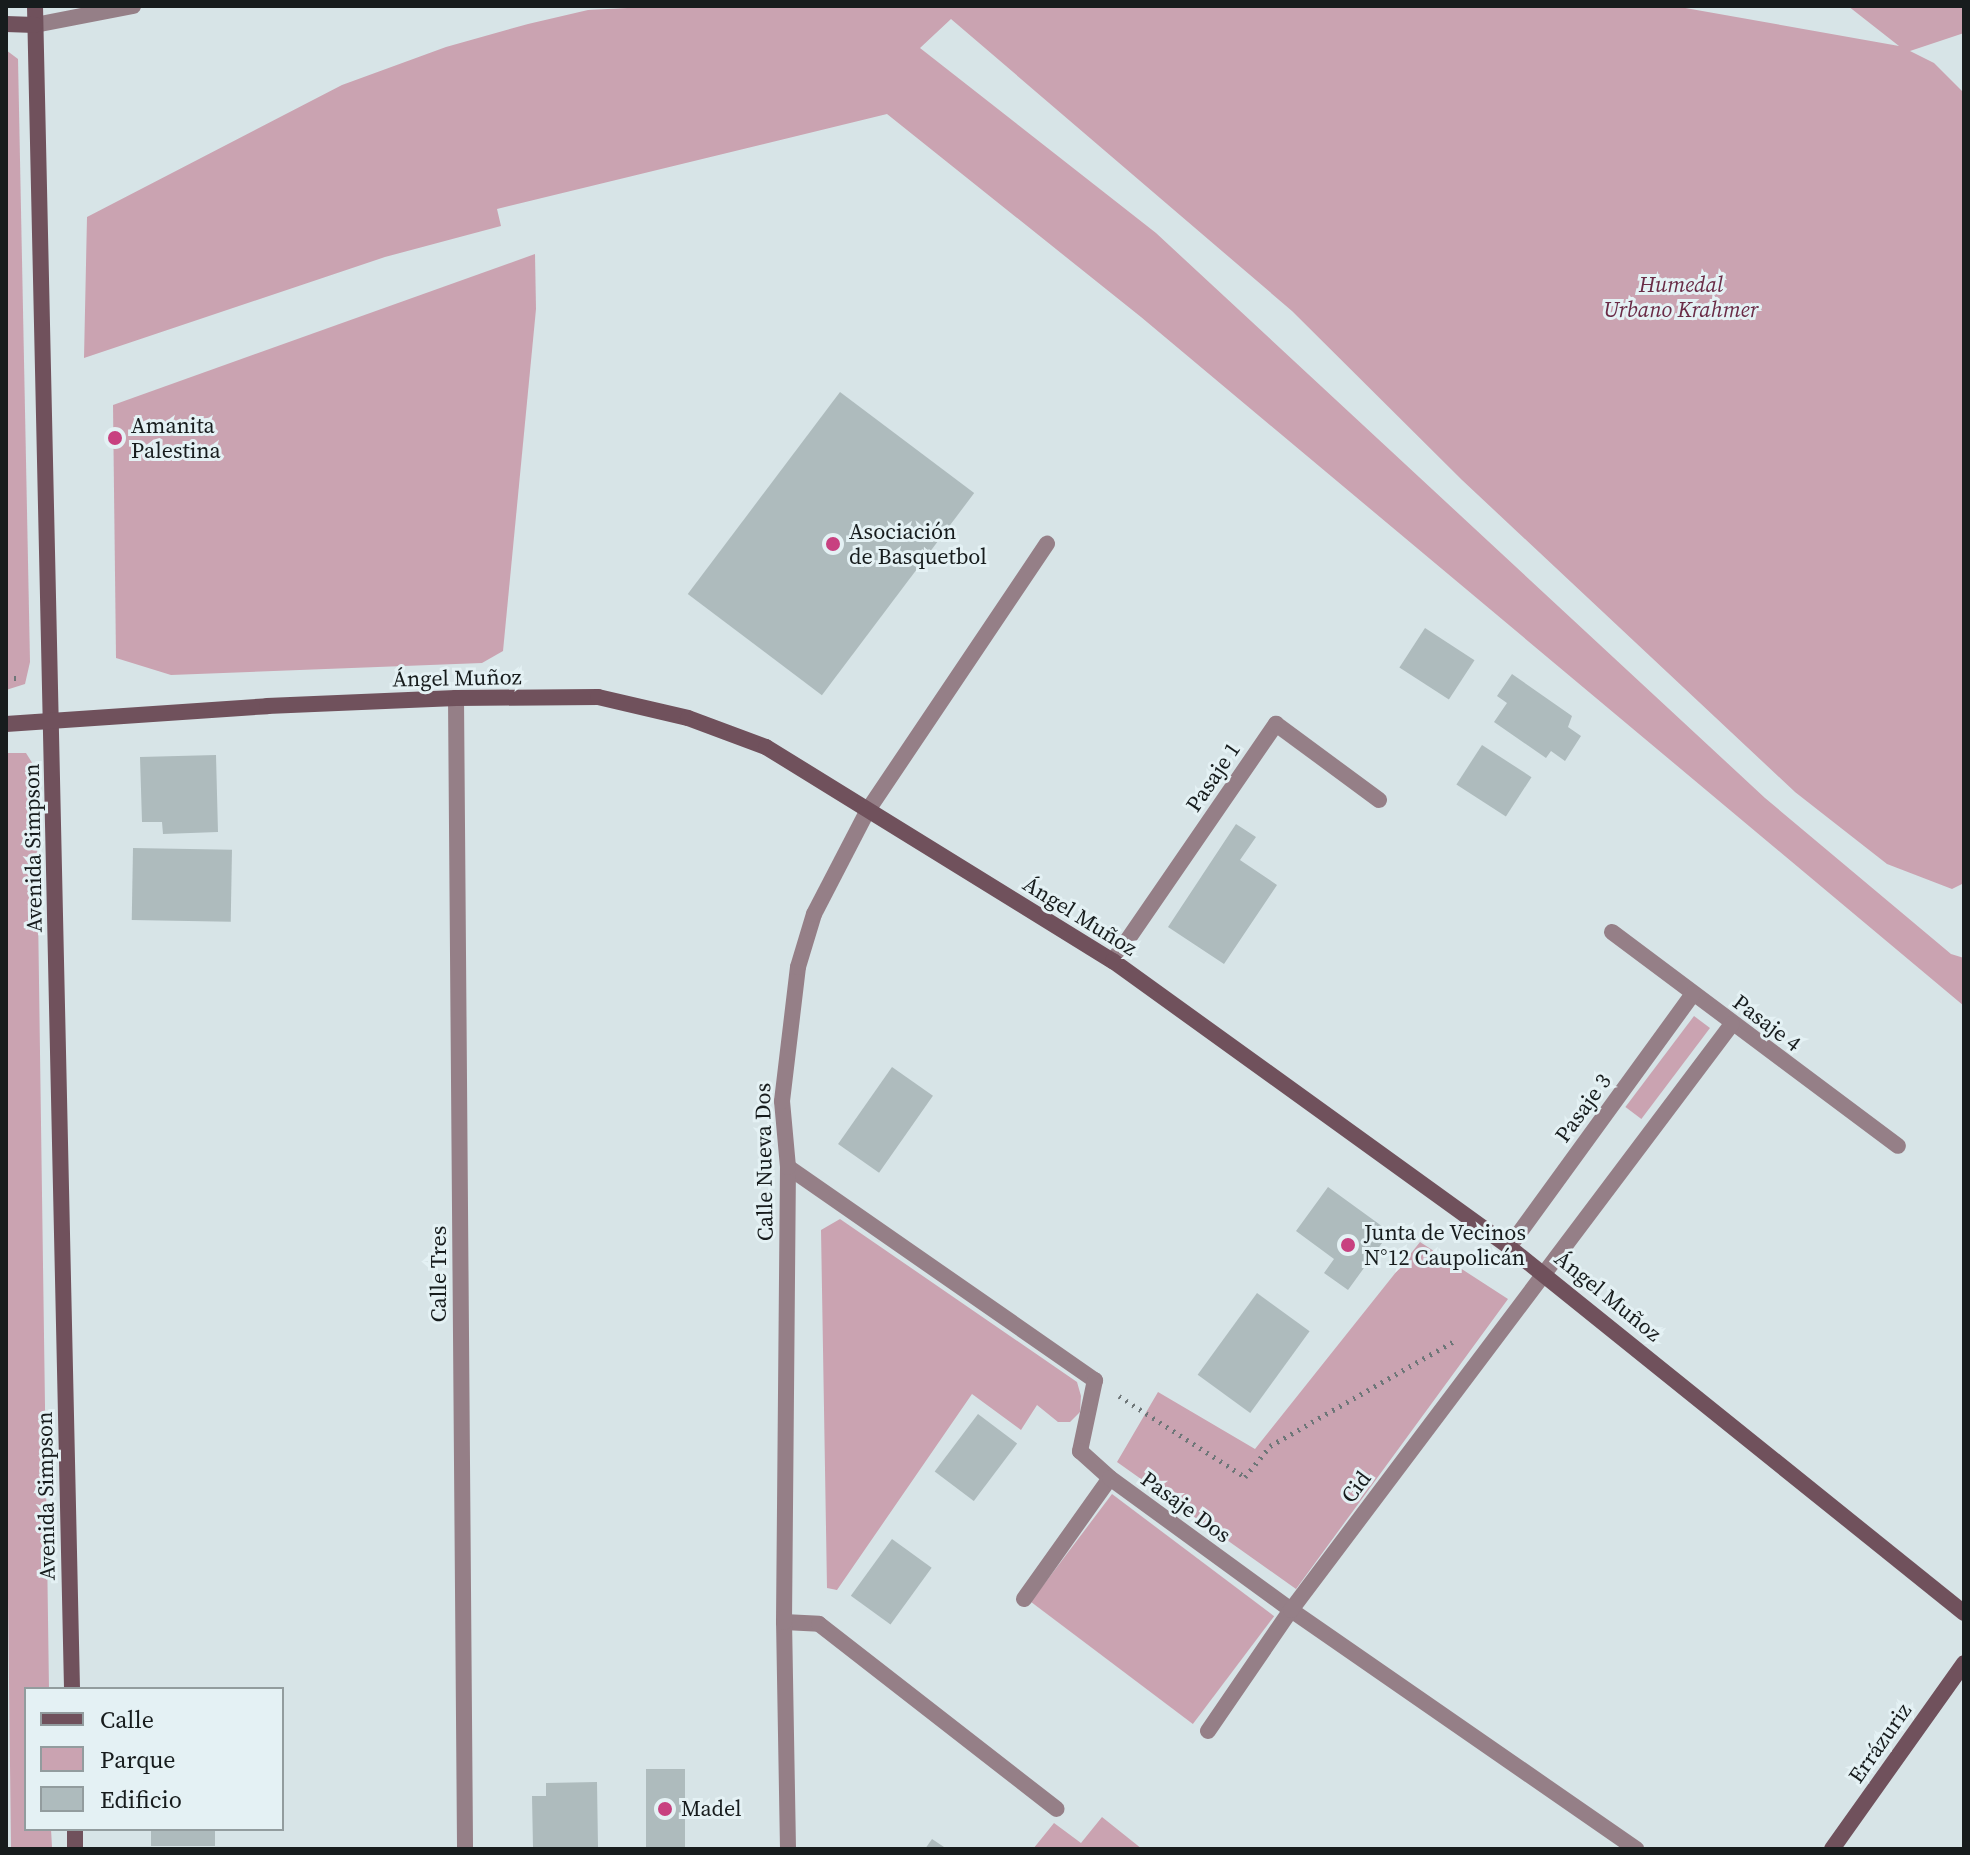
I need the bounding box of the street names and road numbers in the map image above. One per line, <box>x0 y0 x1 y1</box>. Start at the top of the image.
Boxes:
street label: Ángel Muñoz <box>392 664 522 692</box>
street label: Pasaje 1 <box>1180 737 1246 817</box>
street label: Avenida Simpson <box>18 763 48 933</box>
street label: Ángel Muñoz <box>1018 871 1142 961</box>
street label: Pasaje 4 <box>1728 989 1806 1057</box>
street label: Pasaje 3 <box>1549 1069 1617 1147</box>
street label: Calle Nueva Dos <box>749 1083 779 1241</box>
street label: Calle Tres <box>426 1225 452 1323</box>
street label: Ángel Muñoz <box>1549 1245 1667 1347</box>
street label: Avenida Simpson <box>31 1411 61 1581</box>
street label: Pasaje Dos <box>1136 1466 1236 1548</box>
street label: Cid <box>1336 1466 1376 1508</box>
street label: Errázuriz <box>1843 1698 1917 1788</box>

